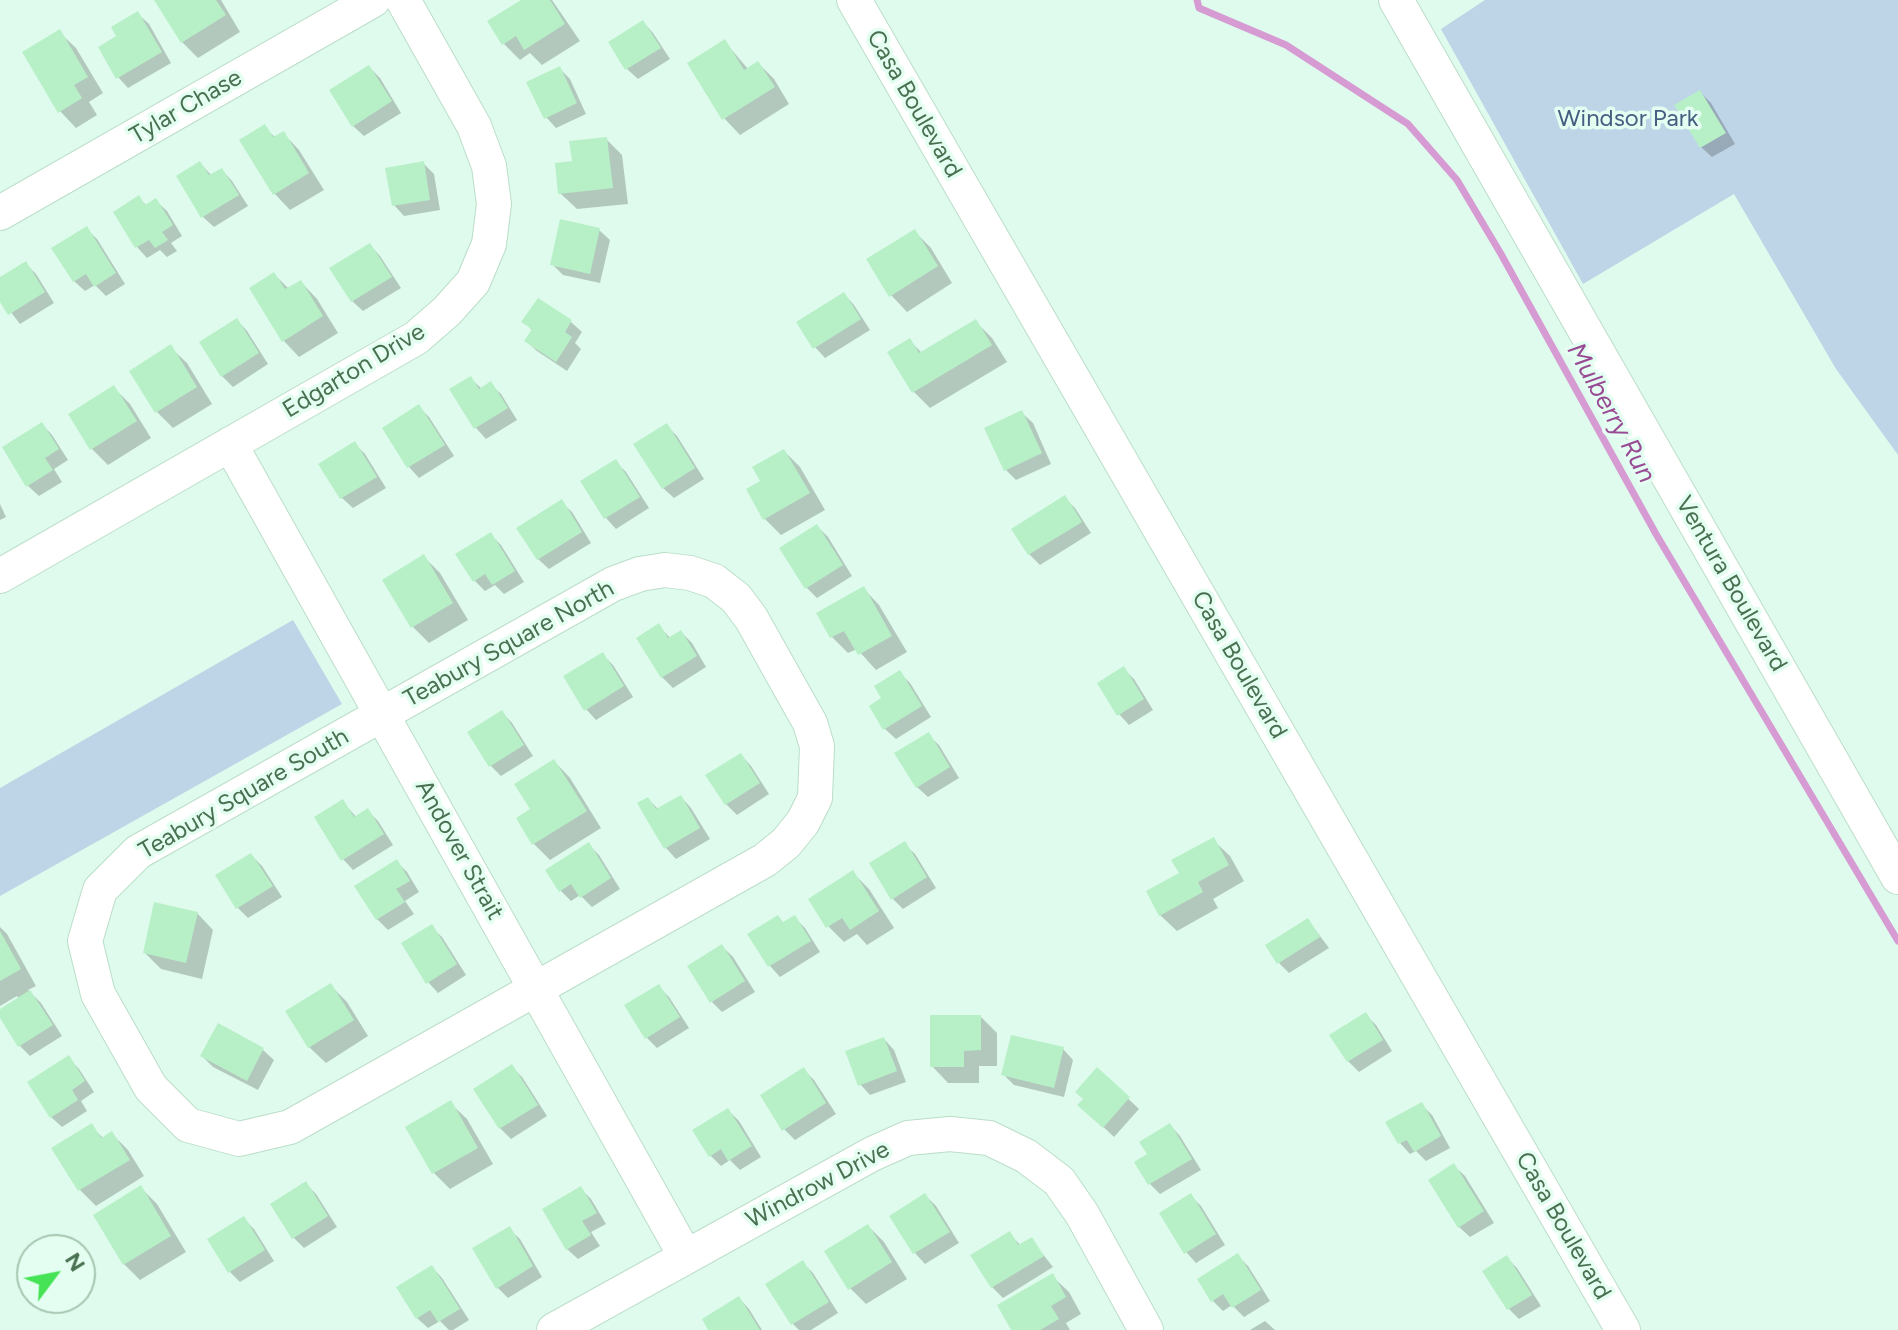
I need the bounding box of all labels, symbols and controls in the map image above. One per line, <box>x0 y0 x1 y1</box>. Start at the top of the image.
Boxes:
street label: Casa Boulevard <box>860 25 968 183</box>
street label: Tylar Chase <box>125 63 247 151</box>
park label: Windsor Park <box>1558 105 1698 133</box>
street label: Edgarton Drive <box>278 317 430 425</box>
water label: Mulberry Run <box>1560 338 1662 488</box>
street label: Ventura Boulevard <box>1669 491 1793 677</box>
street label: Teabury Square North <box>399 574 619 714</box>
street label: Casa Boulevard <box>1185 586 1293 744</box>
street label: Teabury Square South <box>134 722 354 866</box>
street label: Andover Strait <box>409 775 509 925</box>
street label: Windrow Drive <box>741 1135 895 1235</box>
street label: Casa Boulevard <box>1509 1147 1617 1305</box>
north arrow <box>16 1234 96 1314</box>
text: N <box>59 1248 91 1276</box>

